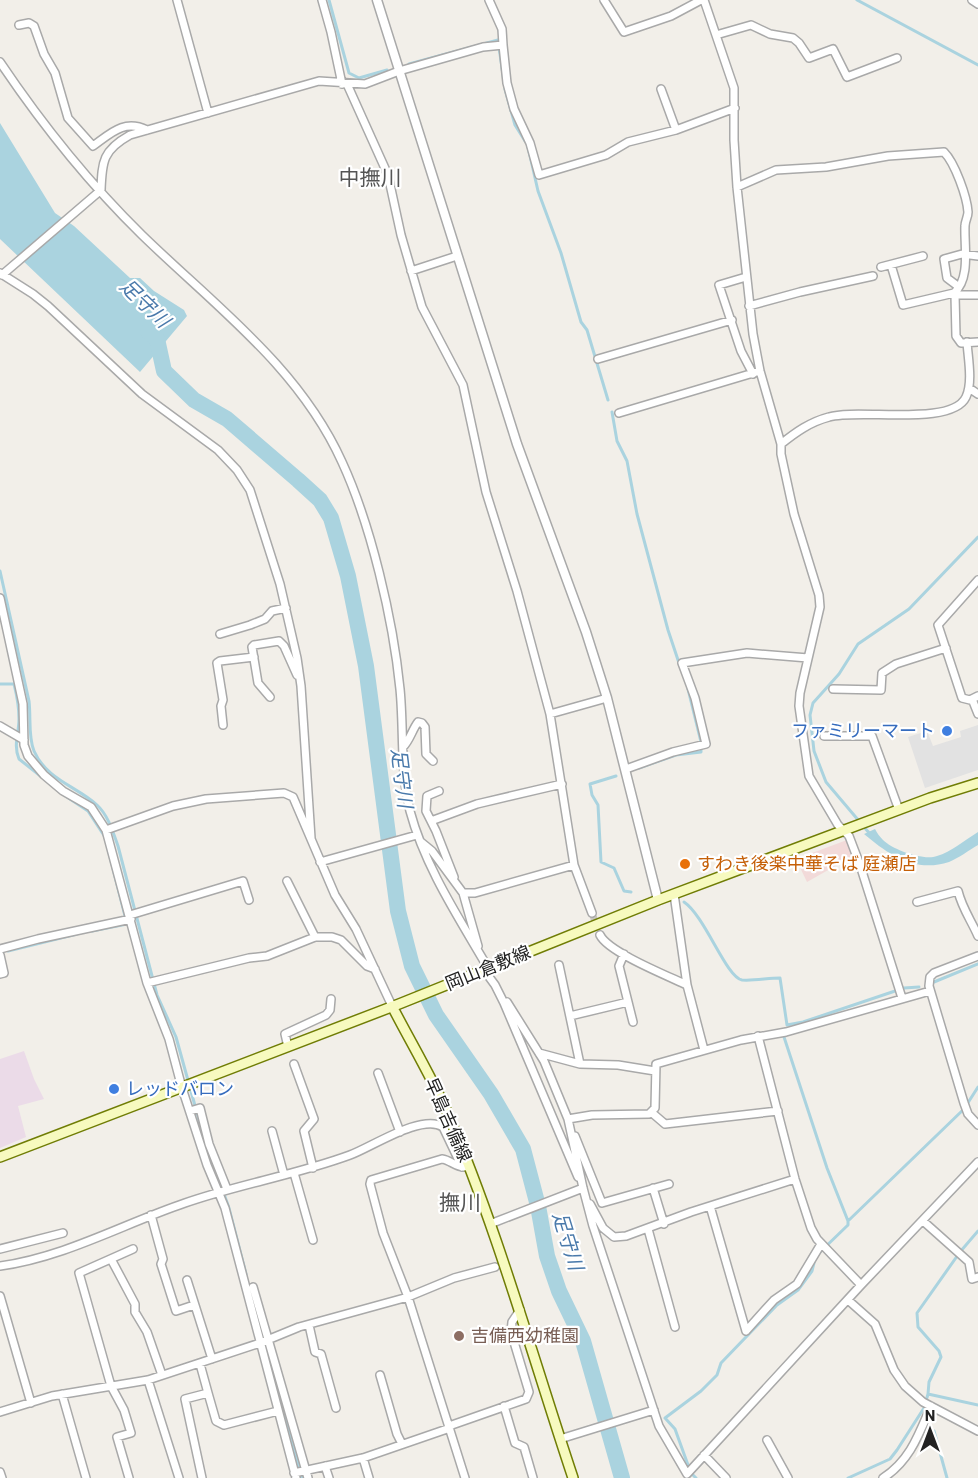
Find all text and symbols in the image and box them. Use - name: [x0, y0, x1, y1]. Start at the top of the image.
- district label: 中撫川: [339, 164, 402, 189]
- water label: 足守川: [116, 273, 177, 333]
- place label: ファミリーマート: [791, 719, 935, 741]
- marker: ファミリーマート: [940, 724, 954, 738]
- water label: 足守川: [387, 747, 419, 811]
- place label: すわき後楽中華そば 庭瀬店: [697, 852, 917, 874]
- marker: すわき後楽中華そば 庭瀬店: [678, 857, 692, 871]
- street label: 岡山倉敷線: [442, 940, 533, 994]
- street label: 早島吉備線: [421, 1074, 477, 1165]
- place label: レッドバロン: [126, 1077, 234, 1099]
- marker: レッドバロン: [107, 1082, 121, 1096]
- district label: 撫川: [439, 1189, 481, 1214]
- water label: 足守川: [549, 1209, 590, 1275]
- place label: 吉備西幼稚園: [471, 1324, 579, 1346]
- marker: 吉備西幼稚園: [452, 1329, 466, 1343]
- north arrow: [900, 1400, 960, 1460]
- text: N: [925, 1405, 935, 1424]

